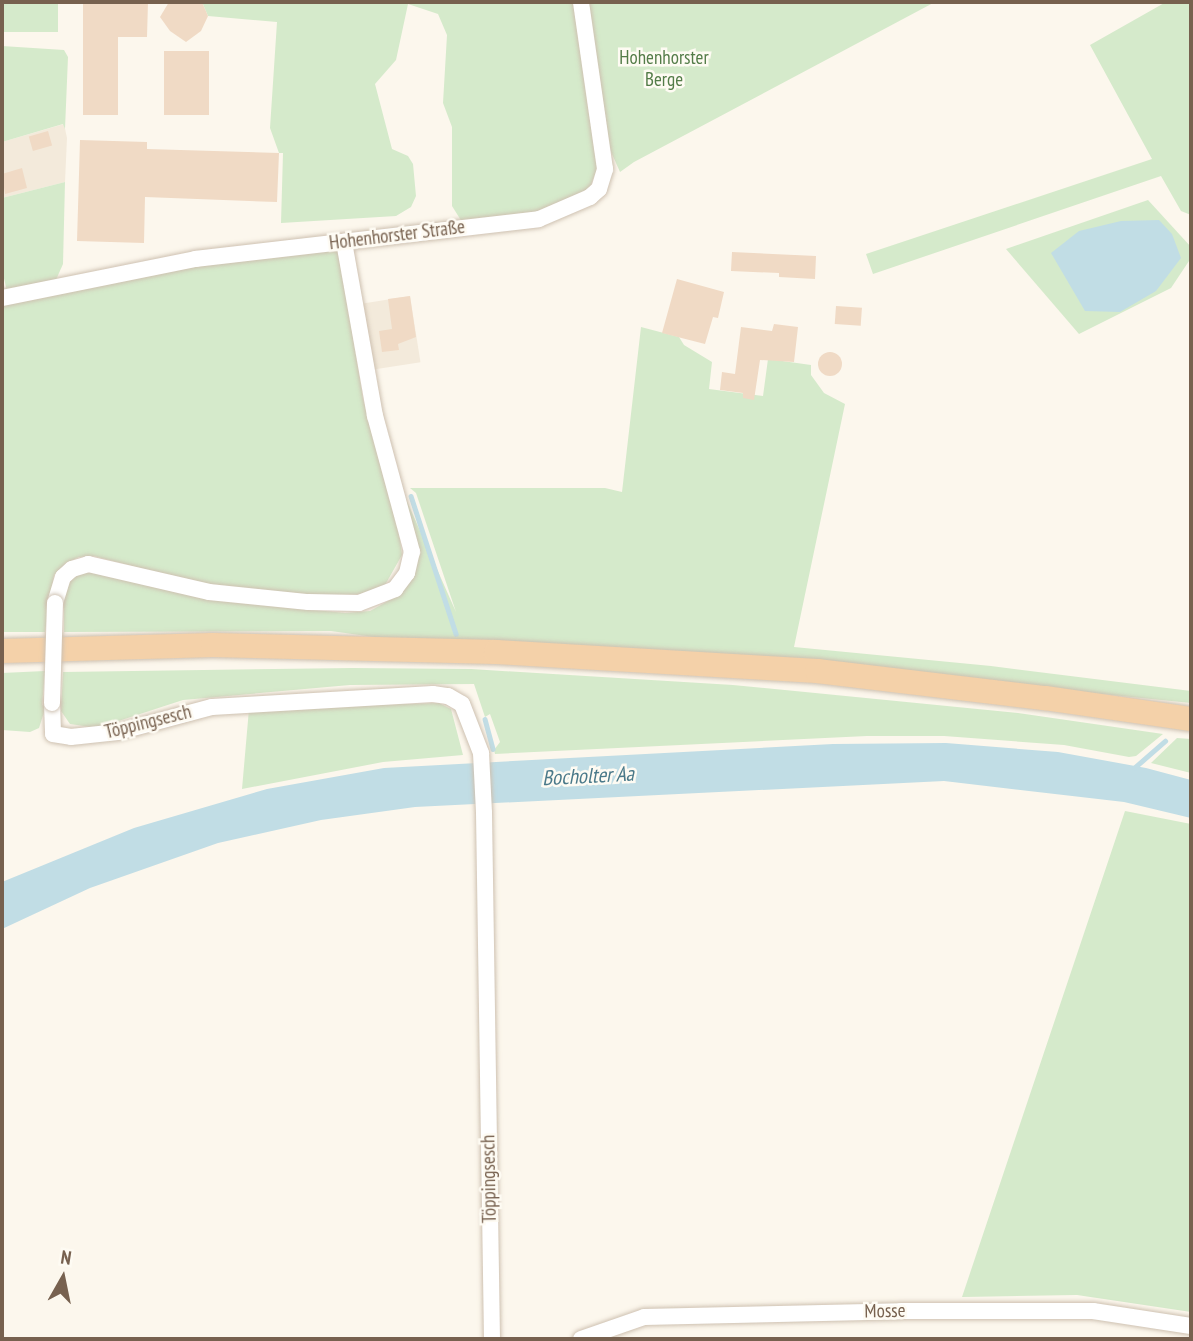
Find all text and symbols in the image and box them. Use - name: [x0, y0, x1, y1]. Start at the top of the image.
- park label: Hohenhorster Berge: [619, 47, 709, 91]
- street label: Hohenhorster Straße: [328, 215, 466, 255]
- street label: Töppingsesch: [102, 700, 194, 744]
- water label: Bocholter Aa: [541, 761, 635, 791]
- street label: Töppingsesch: [477, 1135, 501, 1223]
- north arrow: [28, 1243, 98, 1313]
- text: N: [59, 1245, 73, 1270]
- street label: Mosse: [864, 1299, 906, 1323]

